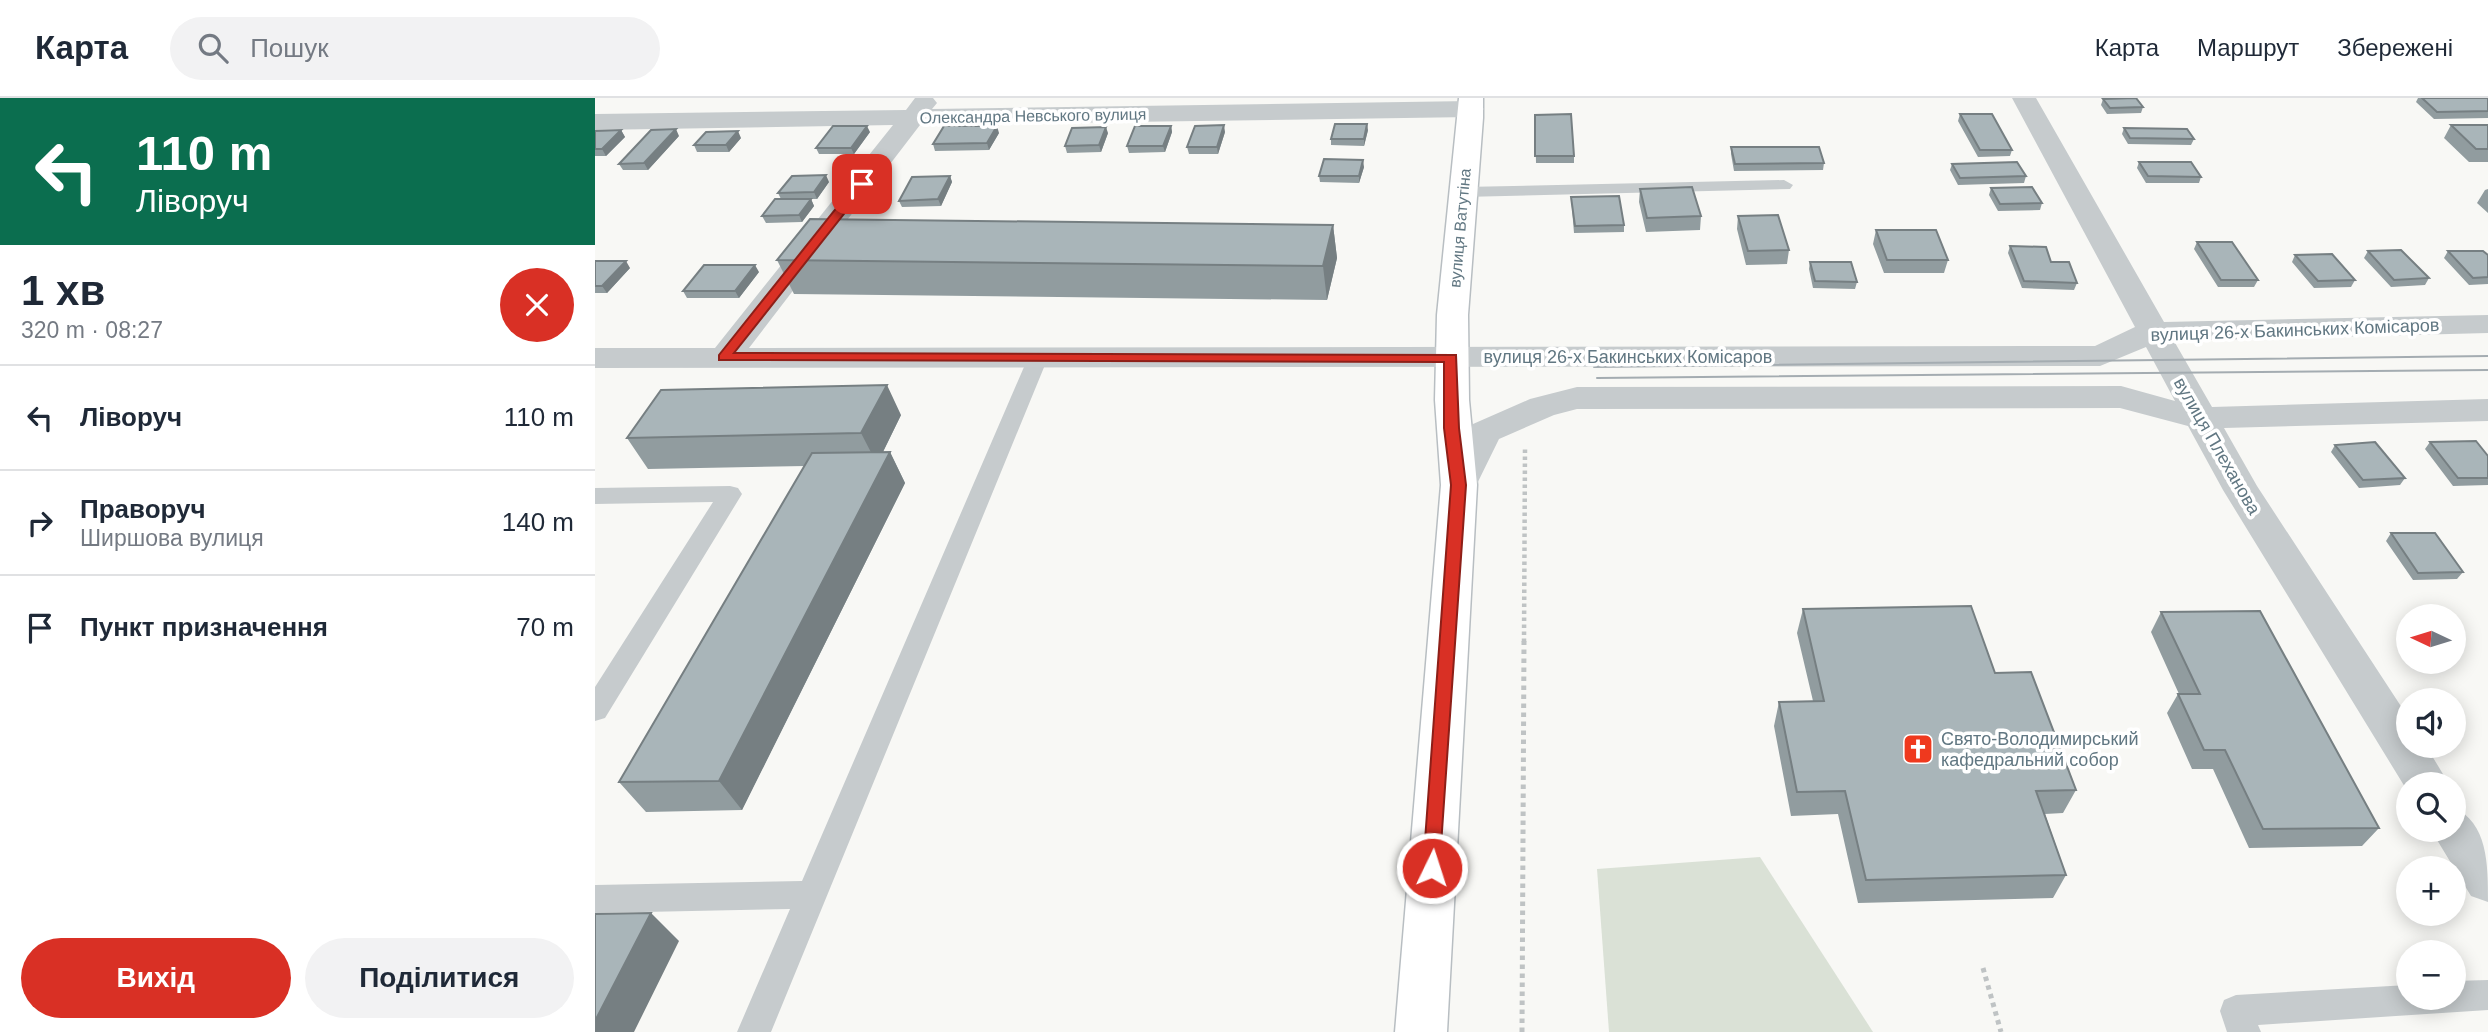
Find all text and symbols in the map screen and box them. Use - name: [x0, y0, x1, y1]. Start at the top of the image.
- search box: [170, 17, 660, 80]
- text: Карта: [35, 29, 128, 66]
- icon: search: [194, 29, 232, 67]
- text: Пошук: [250, 33, 329, 63]
- text: Карта: [2095, 34, 2159, 61]
- text: Маршрут: [2197, 34, 2299, 61]
- text: Збережені: [2337, 34, 2453, 61]
- street label: Олександра Невського вулиця: [919, 106, 1147, 126]
- icon: left: [21, 126, 112, 217]
- text: 110 m: [136, 126, 272, 180]
- pin: [832, 154, 892, 214]
- icon: arrive: [843, 165, 881, 203]
- street label: вулиця Ватутіна: [1446, 168, 1474, 288]
- text: Ліворуч: [136, 183, 249, 219]
- text: 1 хв: [21, 267, 105, 314]
- button: close: [500, 268, 574, 342]
- street label: вулиця 26-х Бакинських Комісаров: [2150, 315, 2440, 345]
- text: 320 m · 08:27: [21, 317, 163, 343]
- street label: вулиця 26-х Бакинських Комісаров: [1484, 347, 1772, 367]
- street label: вулиця Плеханова: [2170, 374, 2265, 519]
- icon: left: [21, 399, 59, 437]
- text: Ліворуч: [80, 402, 182, 432]
- text: 110 m: [504, 402, 574, 432]
- text: Праворуч: [80, 494, 206, 524]
- icon: right: [21, 504, 59, 542]
- text: 140 m: [502, 507, 574, 537]
- text: Ширшова вулиця: [80, 525, 264, 551]
- north arrow: [2396, 604, 2466, 674]
- map controls: [2396, 604, 2466, 1010]
- icon: arrive: [21, 609, 59, 647]
- text: Пункт призначення: [80, 612, 328, 642]
- text: 70 m: [516, 612, 574, 642]
- button: sound: [2396, 688, 2466, 758]
- place label: Свято-Володимирський кафедральний собор: [1941, 729, 2138, 770]
- church icon: Свято-Володимирський кафедральний собор: [1901, 732, 1935, 766]
- button: search: [2396, 772, 2466, 842]
- position arrow: [1395, 831, 1469, 905]
- button: +: [2396, 856, 2466, 926]
- button: Вихід: [21, 938, 291, 1018]
- button: Поділитися: [305, 938, 574, 1018]
- button: −: [2396, 940, 2466, 1010]

